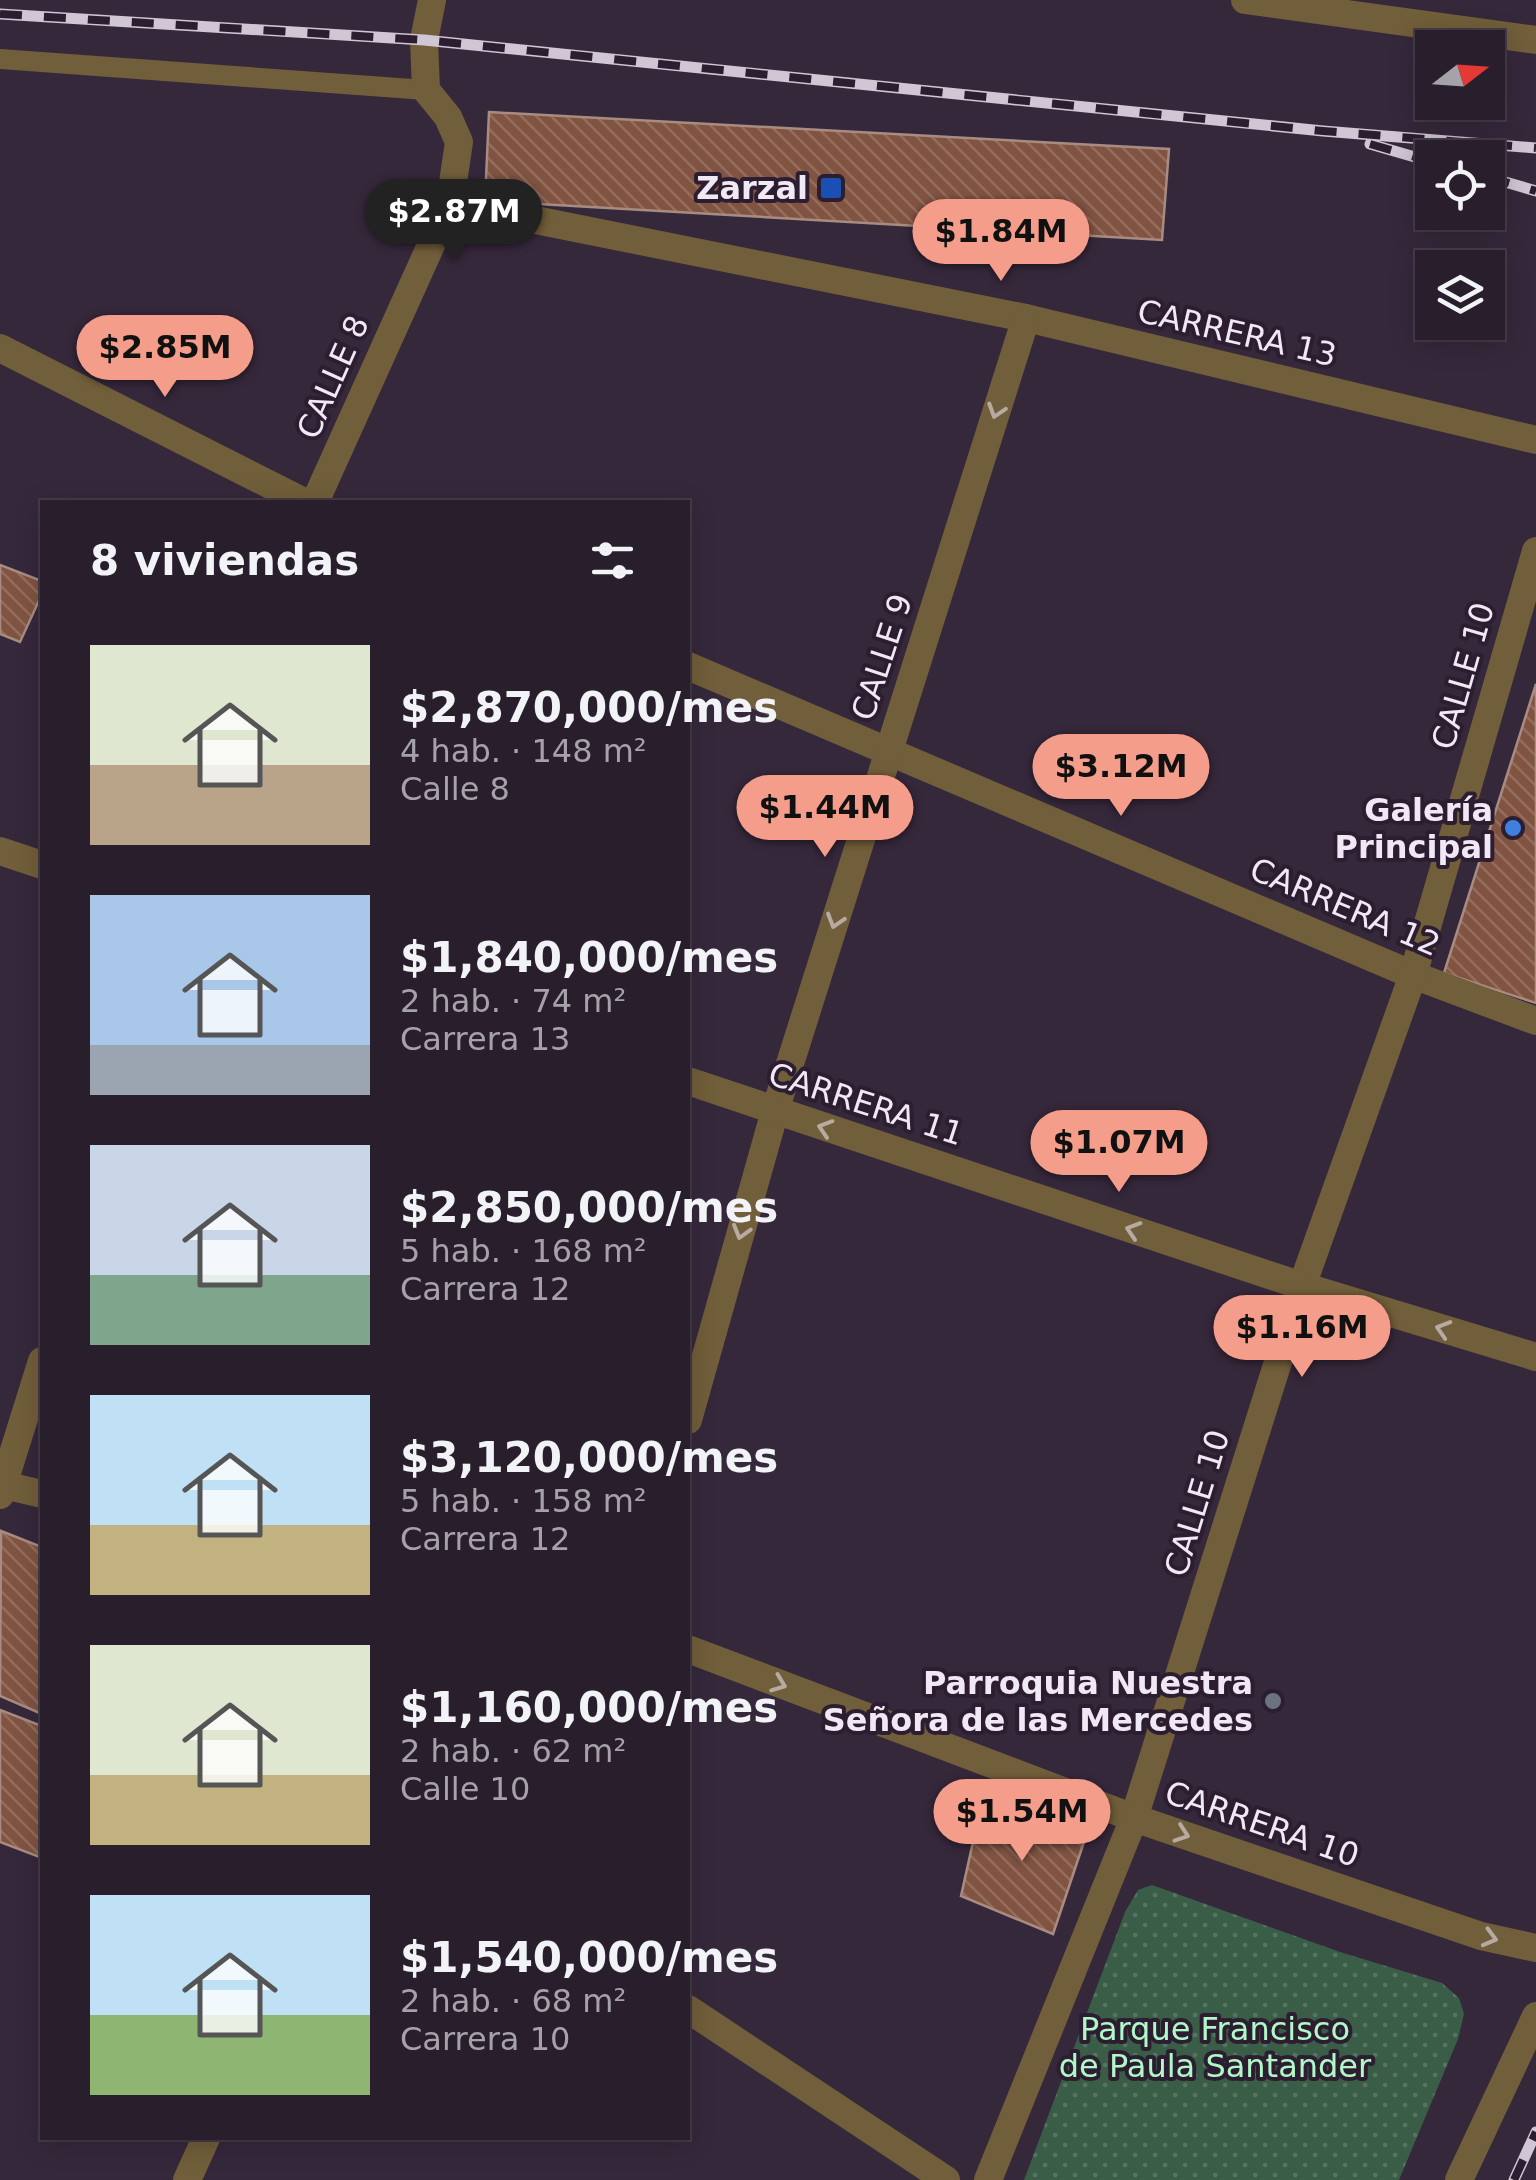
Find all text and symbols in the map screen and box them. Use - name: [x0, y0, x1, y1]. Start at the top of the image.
- north arrow: [1415, 30, 1505, 120]
- map controls: [1415, 30, 1505, 340]
- button: locate: [1415, 140, 1505, 230]
- place label: Zarzal: [696, 169, 808, 207]
- marker: Zarzal: [818, 175, 844, 201]
- pin: $2.87M: [373, 179, 535, 264]
- text: $2.87M: [387, 192, 521, 230]
- pin: $1.84M: [920, 199, 1082, 284]
- text: $1.84M: [934, 212, 1068, 250]
- button: layers: [1415, 250, 1505, 340]
- street label: CARRERA 13: [1134, 292, 1340, 374]
- street label: CALLE 8: [289, 310, 377, 444]
- pin: $2.85M: [84, 315, 246, 400]
- text: $2.85M: [98, 328, 232, 366]
- one-way arrow: [988, 402, 1008, 419]
- icon: filters: [585, 533, 640, 588]
- text: 8 viviendas: [90, 536, 359, 585]
- street label: CALLE 9: [844, 589, 920, 725]
- street label: CALLE 10: [1424, 598, 1502, 754]
- text: $2,870,000/mes: [400, 683, 778, 732]
- icon: home: [170, 685, 290, 805]
- text: 4 hab. · 148 m²: [400, 732, 647, 770]
- pin: $3.12M: [1040, 734, 1202, 819]
- text: $3.12M: [1054, 747, 1188, 785]
- text: Calle 8: [400, 770, 510, 808]
- pin: $1.44M: [744, 775, 906, 860]
- text: $1.44M: [758, 788, 892, 826]
- place label: Galería Principal: [1335, 791, 1493, 866]
- marker: Galería Principal: [1502, 817, 1524, 839]
- street label: CARRERA 12: [1244, 850, 1446, 964]
- one-way arrow: [826, 912, 847, 929]
- text: $1,840,000/mes: [400, 933, 778, 982]
- icon: home: [170, 935, 290, 1055]
- text: 2 hab. · 74 m²: [400, 982, 626, 1020]
- text: Carrera 13: [400, 1020, 570, 1058]
- street label: CARRERA 11: [764, 1055, 968, 1153]
- pin: $1.07M: [1038, 1110, 1200, 1195]
- one-way arrow: [817, 1119, 834, 1139]
- text: $1.07M: [1052, 1123, 1186, 1161]
- text: $2,850,000/mes: [400, 1183, 778, 1232]
- icon: home: [170, 1185, 290, 1305]
- one-way arrow: [1125, 1222, 1142, 1242]
- one-way arrow: [732, 1223, 753, 1240]
- text: 5 hab. · 168 m²: [400, 1232, 647, 1270]
- text: Carrera 12: [400, 1270, 570, 1308]
- pin: $1.16M: [1221, 1295, 1383, 1380]
- text: $1.16M: [1235, 1308, 1369, 1346]
- one-way arrow: [1435, 1320, 1452, 1341]
- street label: CALLE 10: [1157, 1425, 1237, 1581]
- text: $3,120,000/mes: [400, 1433, 778, 1482]
- icon: home: [170, 1435, 290, 1555]
- text: 5 hab. · 158 m²: [400, 1482, 647, 1520]
- text: Carrera 12: [400, 1520, 570, 1558]
- place label: Parroquia Nuestra Señora de las Mercedes: [823, 1664, 1253, 1739]
- one-way arrow: [769, 1672, 786, 1693]
- text: $1,160,000/mes: [400, 1683, 778, 1732]
- icon: home: [170, 1685, 290, 1805]
- marker: Parroquia Nuestra Señora de las Mercedes: [1262, 1690, 1284, 1712]
- text: 2 hab. · 62 m²: [400, 1732, 626, 1770]
- text: Calle 10: [400, 1770, 530, 1808]
- street label: CARRERA 10: [1160, 1773, 1364, 1875]
- pin: $1.54M: [941, 1779, 1103, 1864]
- text: $1.54M: [955, 1792, 1089, 1830]
- one-way arrow: [1172, 1823, 1189, 1843]
- one-way arrow: [1480, 1926, 1498, 1947]
- text: $1,540,000/mes: [400, 1933, 778, 1982]
- icon: home: [170, 1935, 290, 2055]
- text: 2 hab. · 68 m²: [400, 1982, 626, 2020]
- park label: Parque Francisco de Paula Santander: [1059, 2010, 1372, 2085]
- text: Carrera 10: [400, 2020, 570, 2058]

